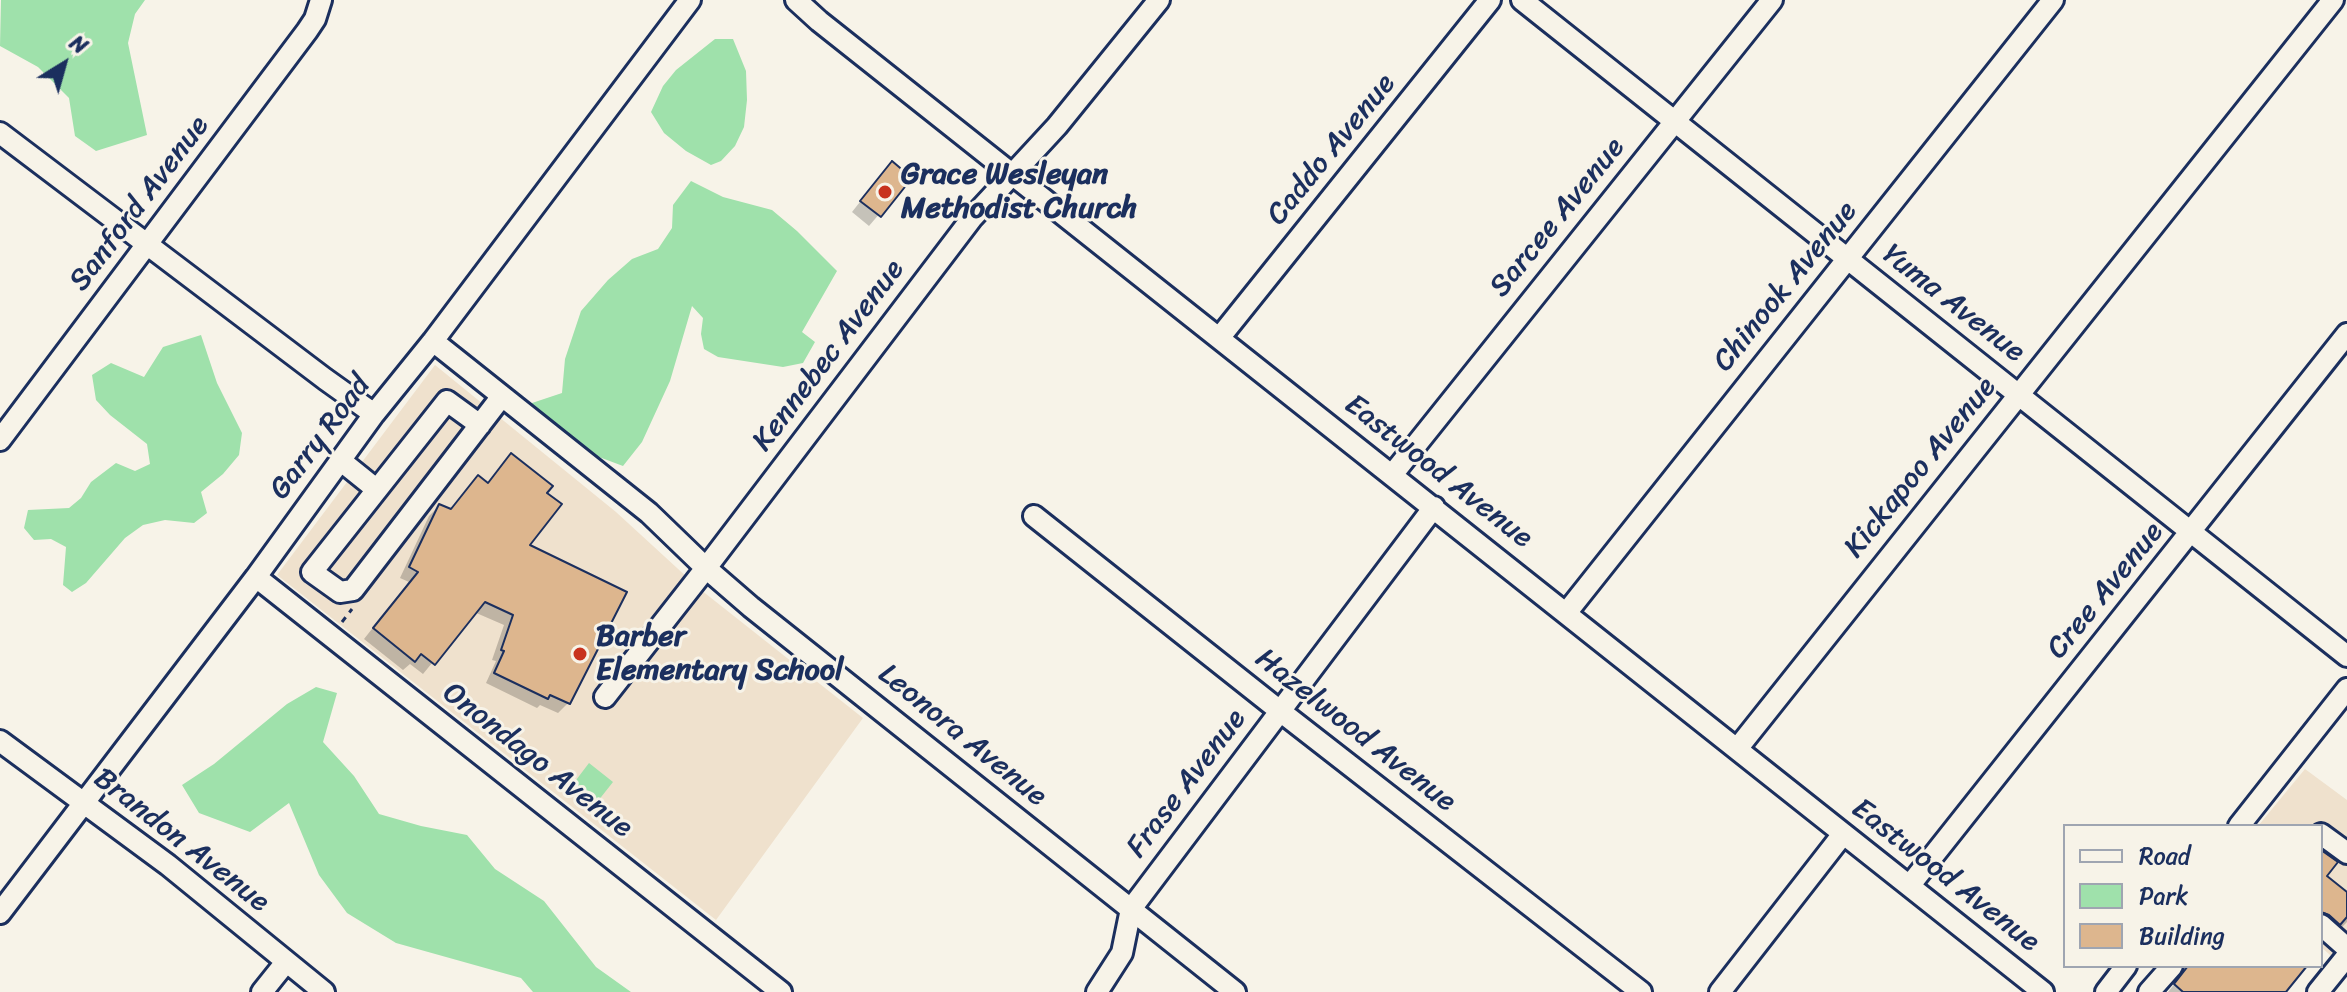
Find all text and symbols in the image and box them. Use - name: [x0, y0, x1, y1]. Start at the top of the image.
- north arrow: [24, 24, 104, 104]
- text: N: [61, 24, 97, 65]
- street label: Caddo Avenue: [1260, 67, 1404, 233]
- street label: Sanford Avenue: [62, 109, 218, 299]
- street label: Sarcee Avenue: [1483, 131, 1633, 305]
- place label: Grace Wesleyan Methodist Church: [901, 157, 1137, 228]
- marker: Grace Wesleyan Methodist Church: [876, 183, 894, 201]
- street label: Chinook Avenue: [1706, 195, 1866, 379]
- street label: Yuma Avenue: [1875, 237, 2031, 371]
- street label: Kennebec Avenue: [745, 253, 913, 459]
- street label: Garry Road: [263, 369, 379, 507]
- street label: Kickapoo Avenue: [1837, 370, 2005, 566]
- street label: Eastwood Avenue: [1337, 387, 1539, 557]
- street label: Cree Avenue: [2040, 515, 2172, 667]
- place label: Barber Elementary School: [596, 619, 844, 690]
- street label: Hazelwood Avenue: [1248, 641, 1462, 821]
- marker: Barber Elementary School: [571, 645, 589, 663]
- street label: Leonora Avenue: [870, 657, 1054, 815]
- street label: Onondago Avenue: [435, 676, 639, 846]
- street label: Frase Avenue: [1120, 703, 1254, 865]
- street label: Brandon Avenue: [86, 761, 276, 921]
- street label: Eastwood Avenue: [1844, 791, 2046, 961]
- legend: [2063, 824, 2323, 968]
- text: Road: [2139, 835, 2190, 877]
- text: Park: [2139, 875, 2188, 917]
- text: Building: [2139, 915, 2225, 957]

